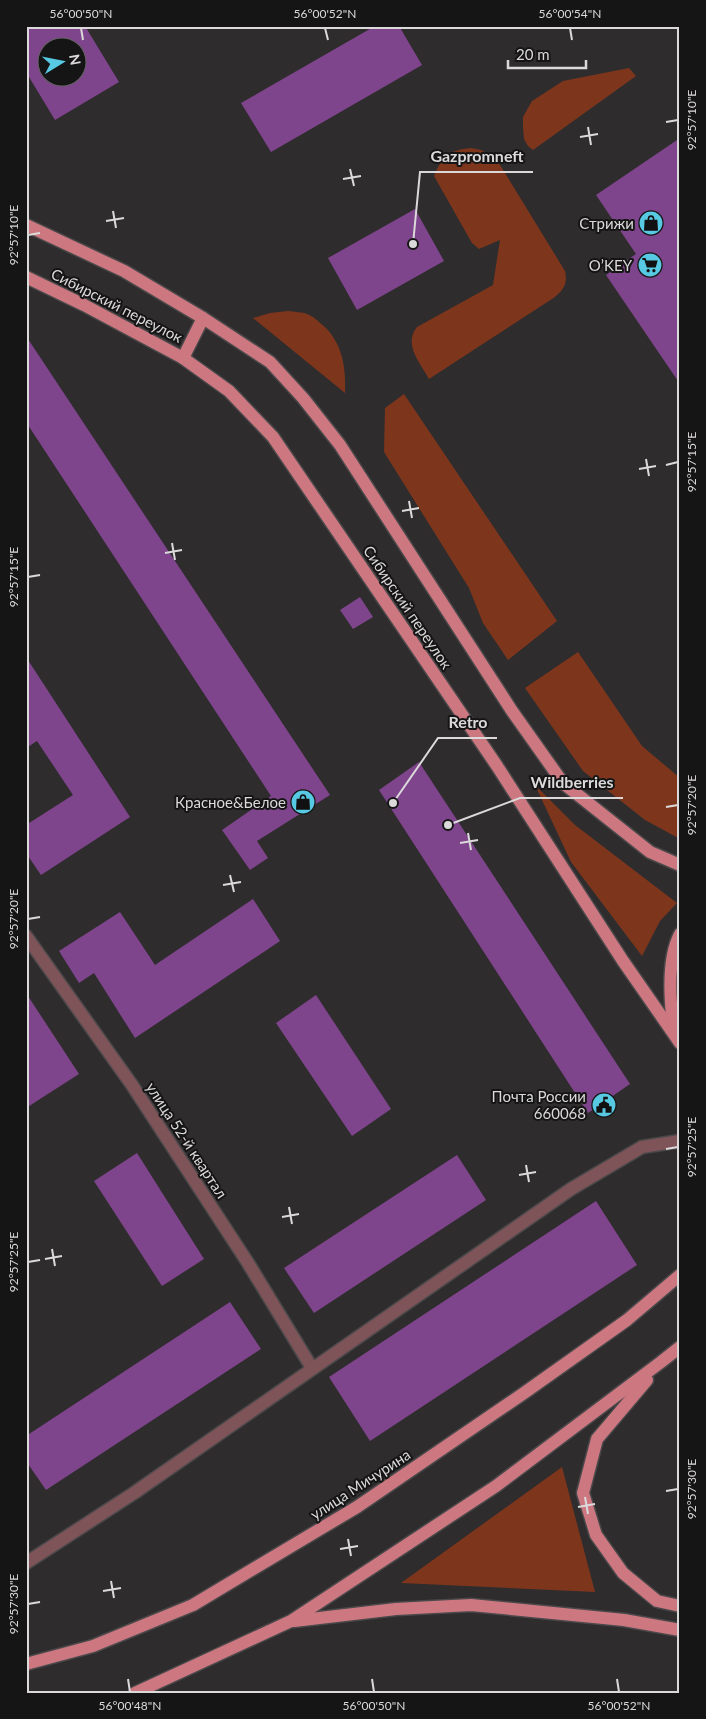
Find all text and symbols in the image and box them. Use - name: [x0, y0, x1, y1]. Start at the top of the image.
- text: 56°00'50"N: [50, 6, 112, 21]
- text: 56°00'52"N: [294, 6, 356, 21]
- text: 56°00'54"N: [539, 6, 601, 21]
- north arrow: [38, 38, 88, 88]
- scale bar: [508, 38, 586, 70]
- text: 20 m: [516, 45, 550, 63]
- text: N: [66, 53, 85, 66]
- text: 92°57'10"E: [684, 90, 699, 150]
- callout: Gazpromneft: [420, 141, 533, 172]
- text: Gazpromneft: [430, 146, 524, 165]
- text: 92°57'10"E: [6, 205, 21, 265]
- shop icon: Стрижи: [638, 210, 664, 236]
- place label: Стрижи: [579, 214, 634, 232]
- supermarket icon: O’KEY: [637, 252, 663, 278]
- place label: O’KEY: [589, 256, 633, 274]
- street label: Сибирский переулок: [48, 264, 186, 346]
- text: 92°57'15"E: [684, 432, 699, 492]
- street label: Сибирский переулок: [360, 542, 456, 672]
- text: 92°57'15"E: [6, 547, 21, 607]
- callout: Retro: [438, 707, 497, 738]
- text: Retro: [448, 712, 488, 731]
- callout: Wildberries: [520, 767, 623, 798]
- text: Wildberries: [530, 772, 614, 791]
- text: 92°57'20"E: [684, 775, 699, 835]
- shop icon: Красное&Белое: [290, 789, 316, 815]
- place label: Красное&Белое: [175, 793, 286, 811]
- text: 92°57'20"E: [6, 889, 21, 949]
- street label: улица 52-й квартал: [143, 1079, 231, 1201]
- place label: Почта России 660068: [492, 1087, 586, 1122]
- public building icon: Почта России 660068: [591, 1092, 617, 1118]
- text: 92°57'25"E: [684, 1117, 699, 1177]
- text: 92°57'25"E: [6, 1232, 21, 1292]
- street label: улица Мичурина: [307, 1445, 413, 1523]
- text: 92°57'30"E: [684, 1459, 699, 1519]
- text: 92°57'30"E: [6, 1574, 21, 1634]
- text: 56°00'48"N: [99, 1698, 161, 1713]
- text: 56°00'50"N: [343, 1698, 405, 1713]
- text: 56°00'52"N: [588, 1698, 650, 1713]

